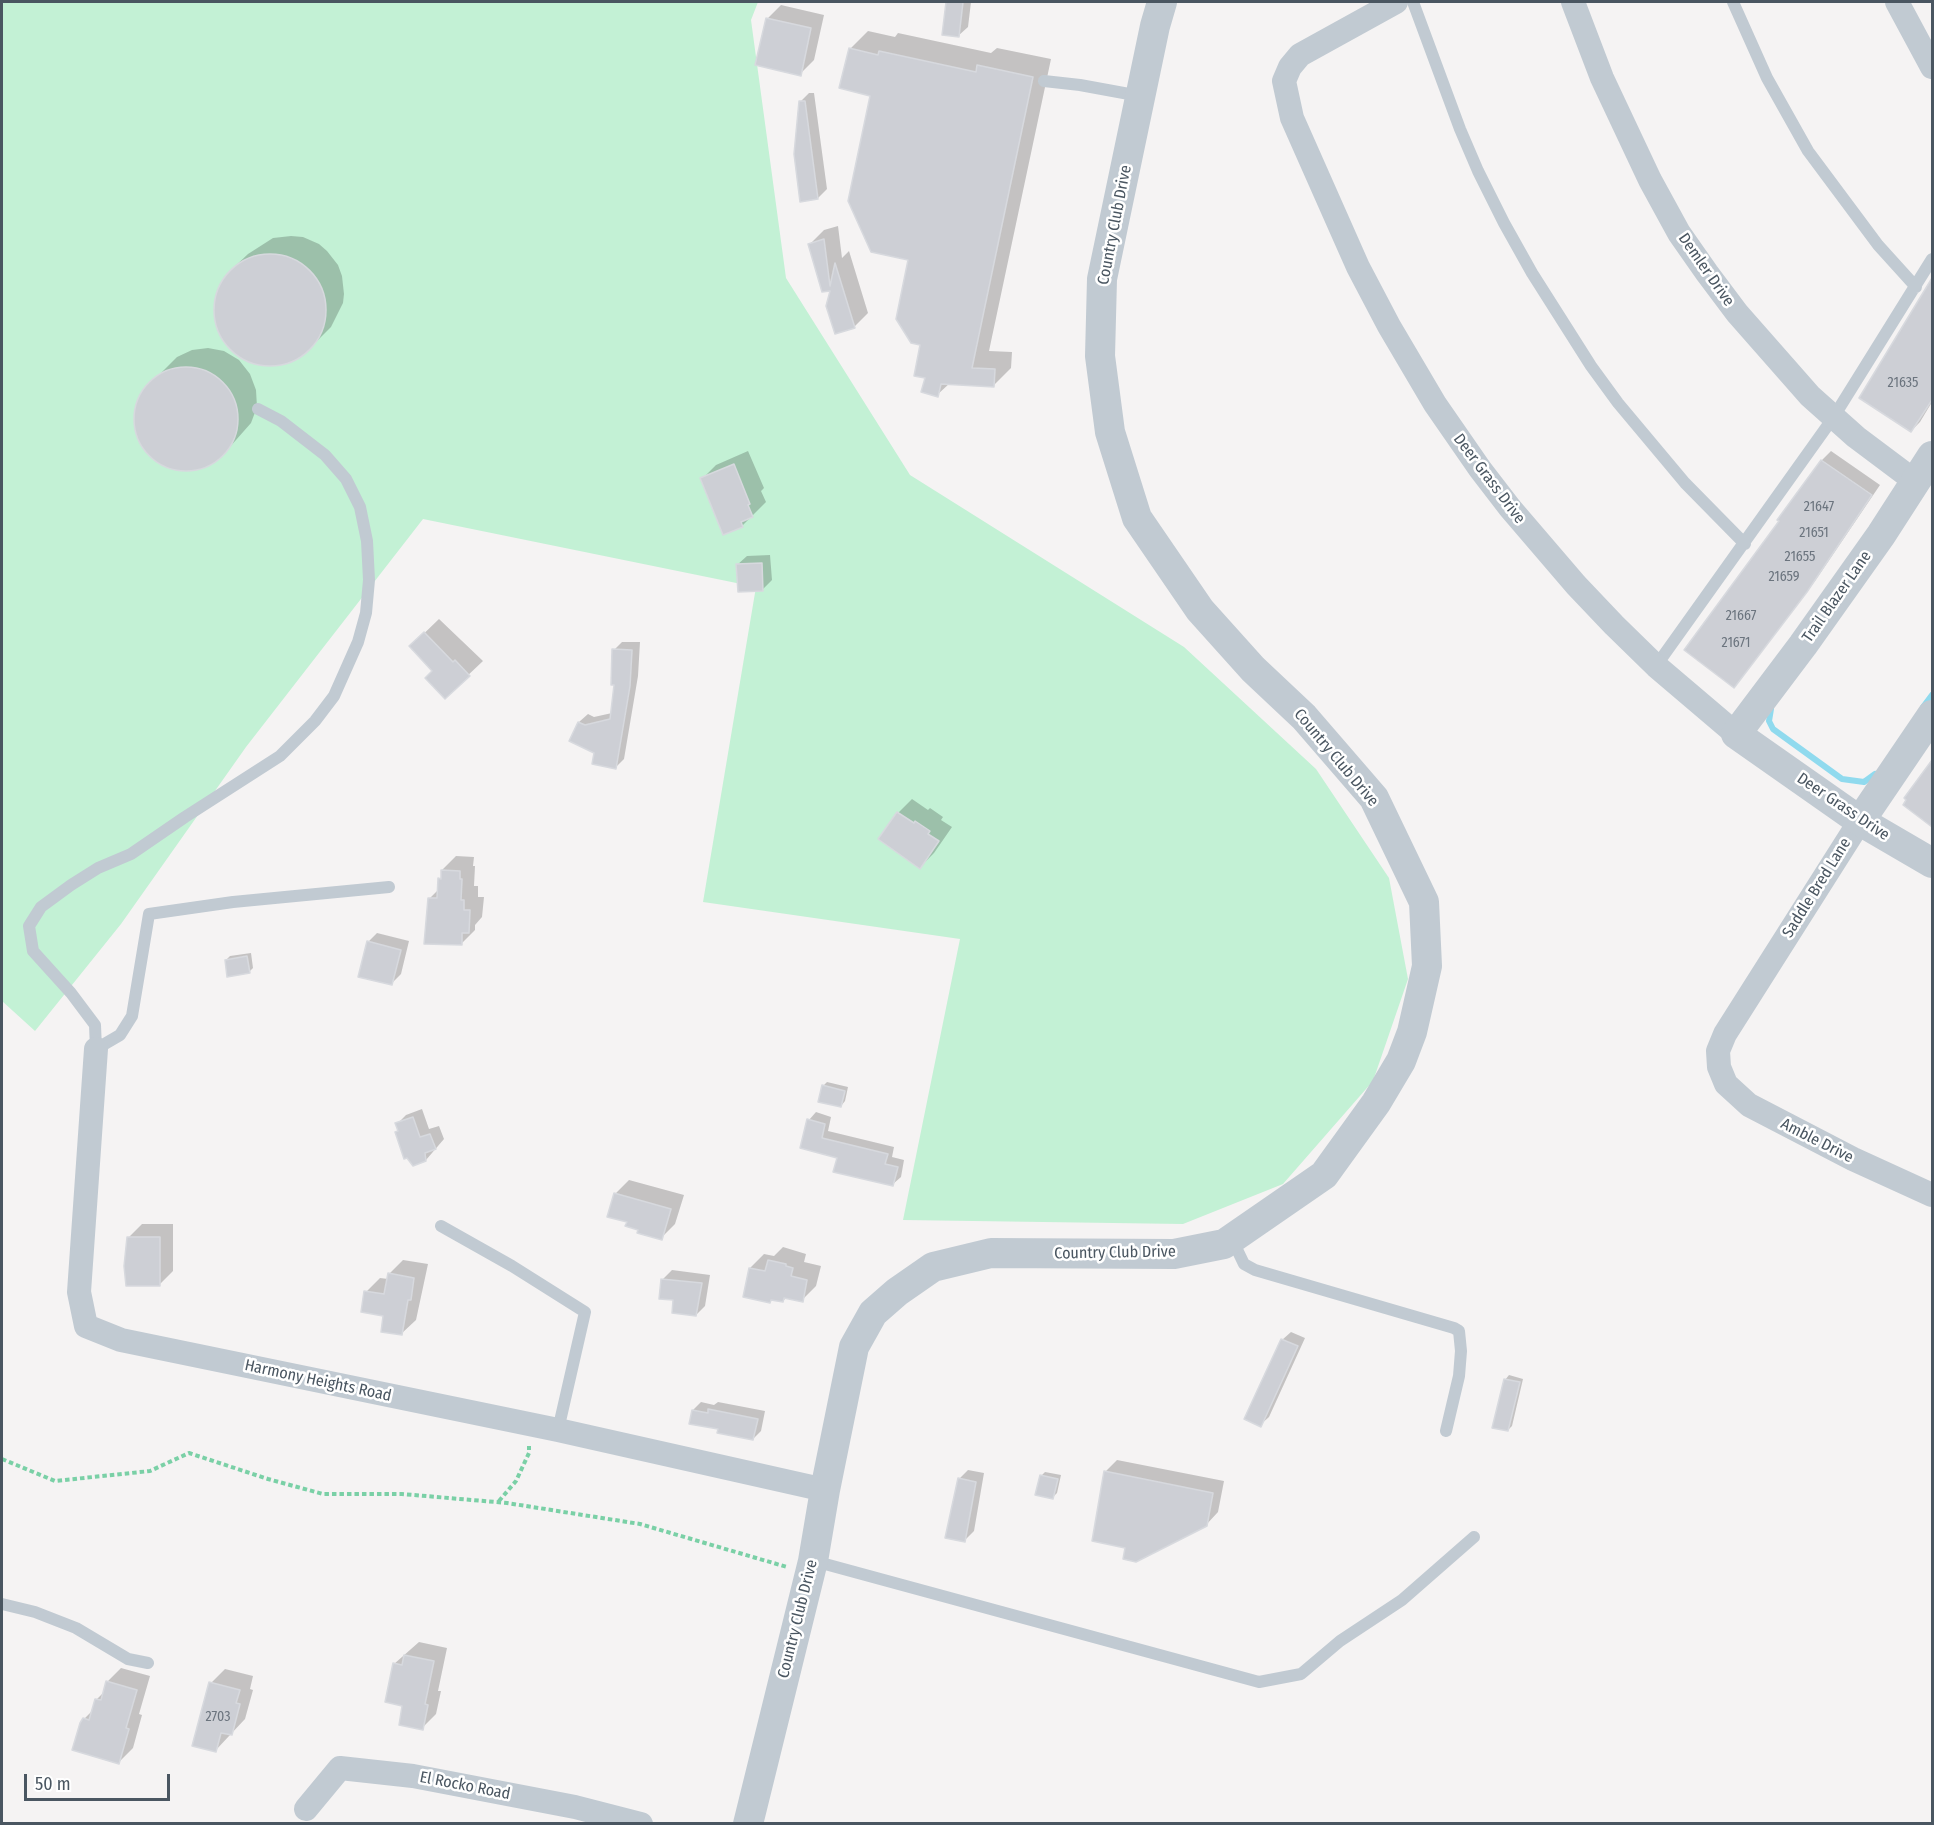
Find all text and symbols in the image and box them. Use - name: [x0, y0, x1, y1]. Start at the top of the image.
- street label: Country Club Drive: [1094, 164, 1136, 286]
- street label: Demler Drive: [1674, 230, 1738, 310]
- house number: 21635: [1888, 375, 1918, 391]
- street label: Deer Grass Drive: [1449, 430, 1529, 528]
- house number: 21647: [1804, 499, 1834, 515]
- house number: 21651: [1799, 525, 1829, 541]
- street label: Trail Blazer Lane: [1798, 548, 1876, 646]
- house number: 21655: [1785, 549, 1815, 565]
- house number: 21659: [1768, 569, 1800, 585]
- house number: 21667: [1726, 608, 1756, 624]
- house number: 21671: [1722, 635, 1750, 651]
- street label: Country Club Drive: [1290, 705, 1382, 811]
- street label: Deer Grass Drive: [1793, 769, 1893, 845]
- street label: Saddle Bred Lane: [1779, 835, 1855, 941]
- street label: Amble Drive: [1777, 1115, 1857, 1167]
- street label: Country Club Drive: [1054, 1242, 1176, 1264]
- street label: Harmony Heights Road: [243, 1356, 393, 1406]
- street label: Country Club Drive: [774, 1558, 822, 1680]
- house number: 2703: [205, 1709, 231, 1725]
- scale bar: [27, 1762, 172, 1800]
- street label: El Rocko Road: [418, 1768, 512, 1804]
- text: 50 m: [35, 1773, 71, 1795]

